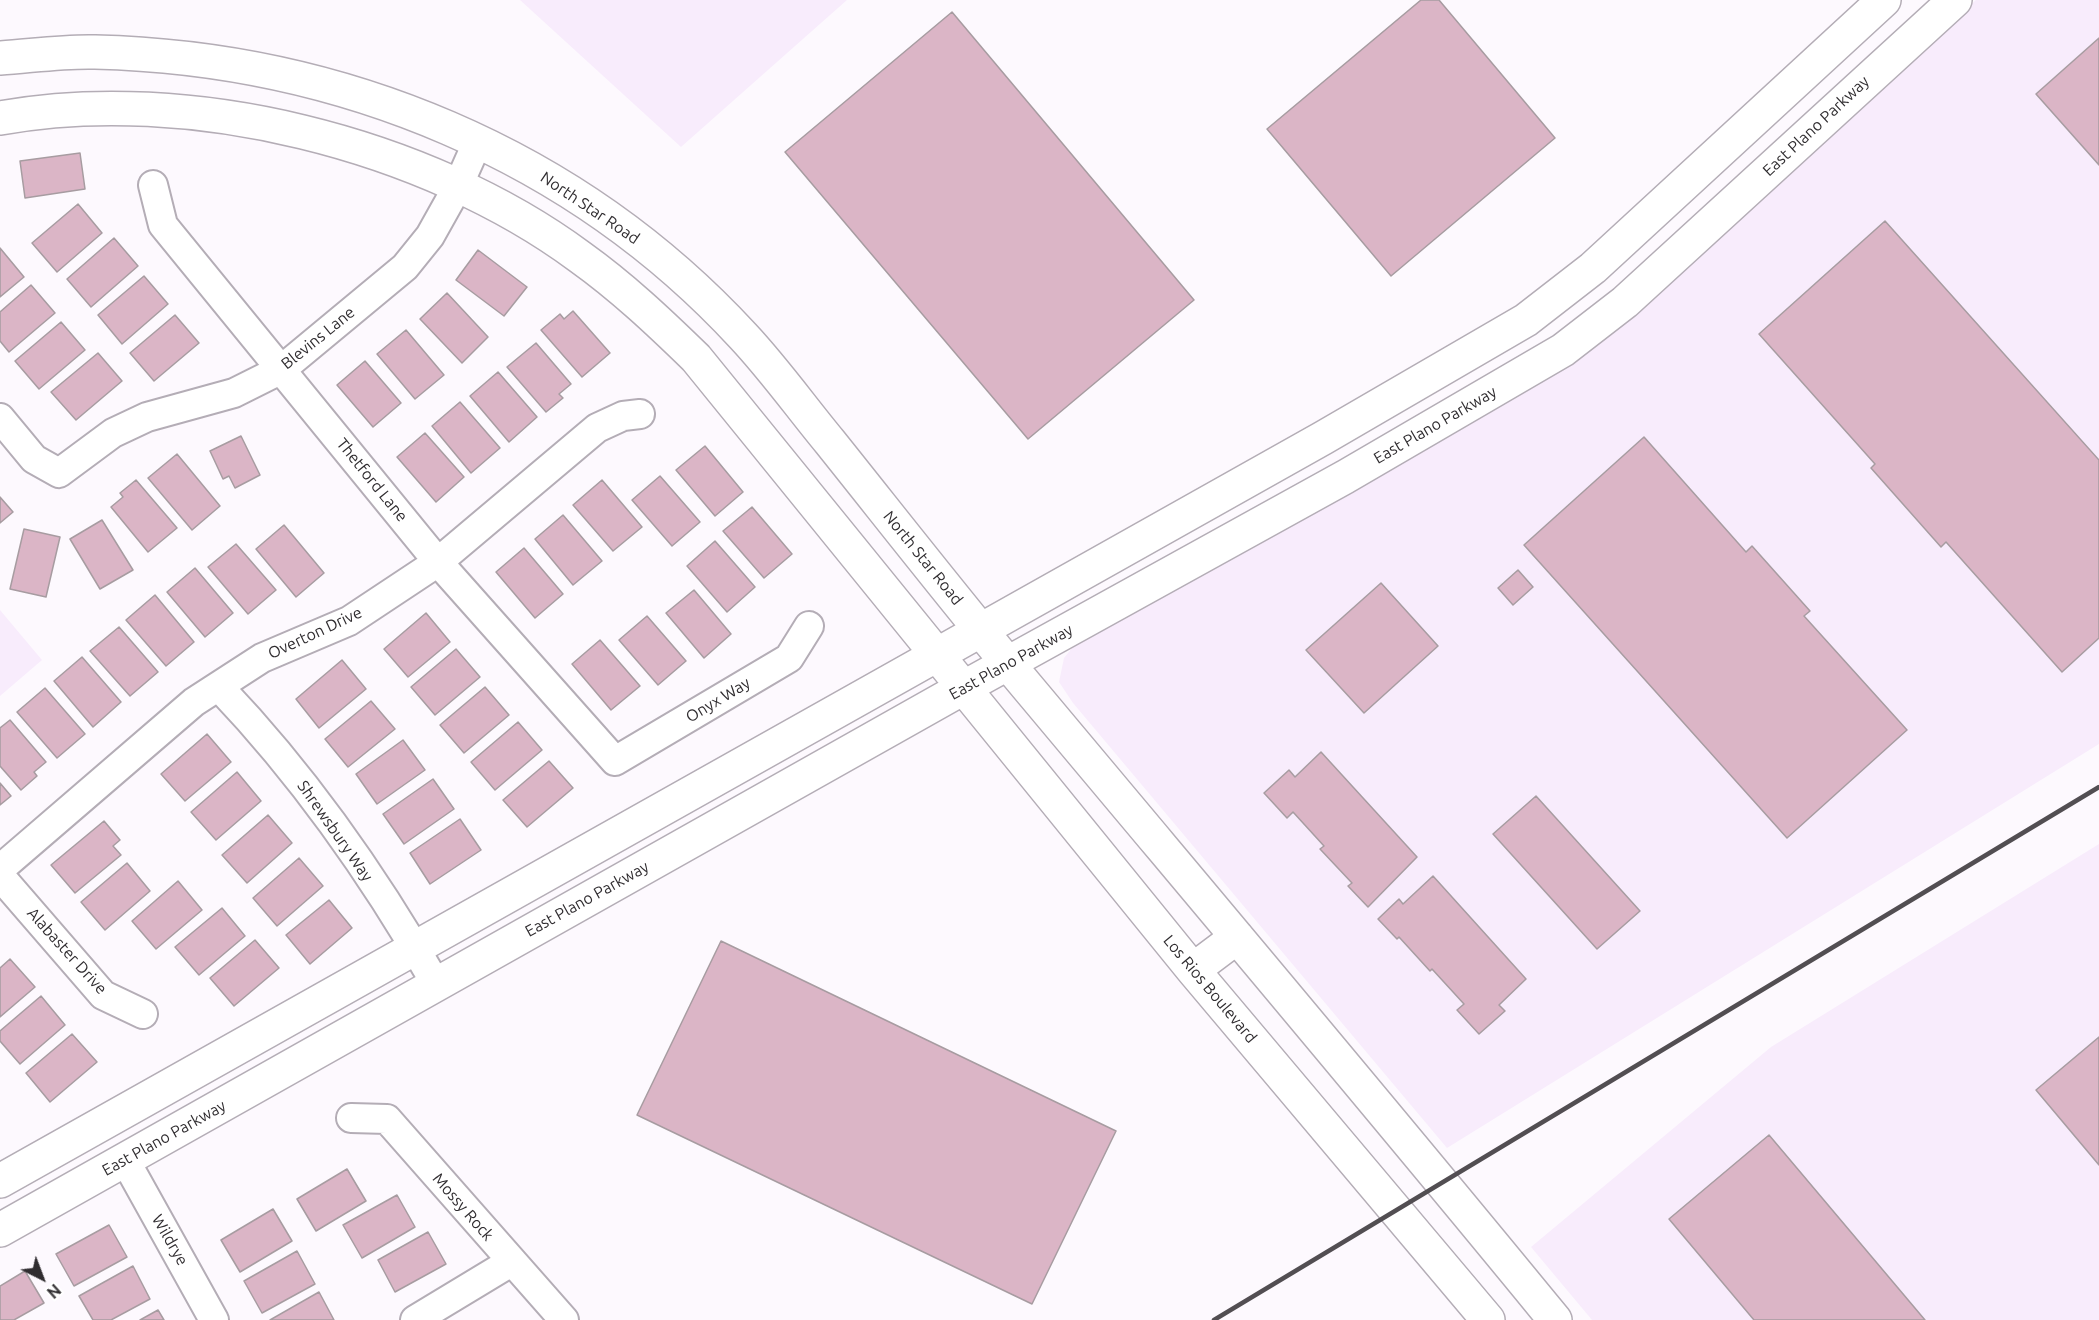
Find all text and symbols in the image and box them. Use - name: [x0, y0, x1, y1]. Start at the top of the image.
- street label: East Plano Parkway: [1759, 72, 1873, 180]
- street label: North Star Road: [537, 168, 643, 248]
- street label: Blevins Lane: [277, 303, 359, 373]
- street label: East Plano Parkway: [1370, 382, 1500, 468]
- street label: Thetford Lane: [332, 434, 412, 526]
- street label: North Star Road: [879, 507, 967, 609]
- street label: Overton Drive: [265, 603, 365, 663]
- street label: East Plano Parkway: [946, 620, 1076, 704]
- street label: Onyx Way: [682, 673, 754, 727]
- street label: Shrewsbury Way: [293, 777, 377, 885]
- street label: East Plano Parkway: [522, 857, 652, 941]
- street label: Alabaster Drive: [23, 904, 111, 998]
- street label: Los Rios Boulevard: [1159, 931, 1261, 1047]
- street label: East Plano Parkway: [99, 1096, 229, 1180]
- street label: Mossy Rock: [428, 1169, 498, 1245]
- street label: Wildrye: [148, 1211, 192, 1269]
- north arrow: [12, 1248, 72, 1308]
- text: N: [44, 1281, 65, 1302]

